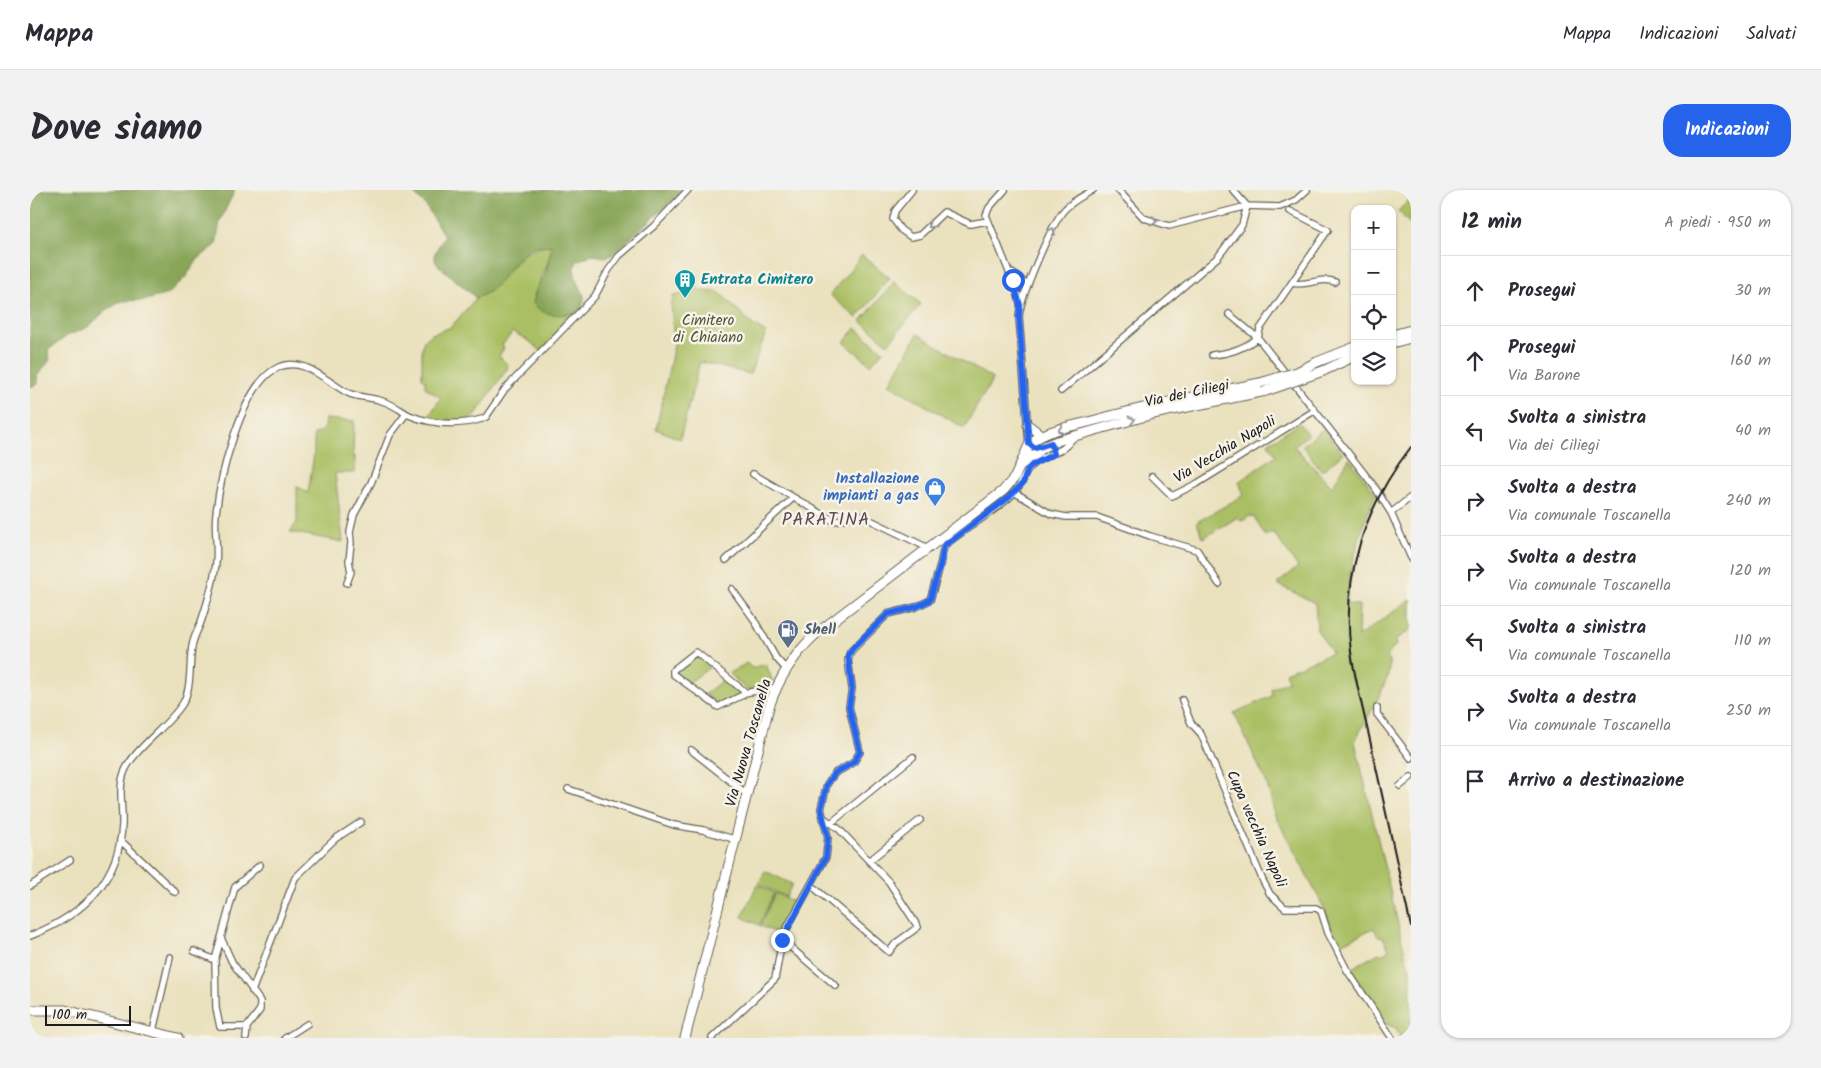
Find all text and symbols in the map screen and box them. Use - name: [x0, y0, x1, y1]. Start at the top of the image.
- text: Mappa: [25, 15, 93, 54]
- text: Mappa: [1563, 20, 1611, 49]
- text: Indicazioni: [1639, 20, 1718, 49]
- text: Salvati: [1746, 20, 1796, 49]
- text: Dove siamo: [30, 102, 203, 158]
- button: Indicazioni: [1663, 104, 1791, 157]
- map controls: [1351, 205, 1396, 385]
- button: +: [1351, 205, 1396, 250]
- text: 12 min: [1461, 206, 1522, 239]
- text: A piedi · 950 m: [1664, 210, 1771, 235]
- one-way arrow: [1149, 216, 1158, 226]
- one-way arrow: [927, 219, 936, 228]
- one-way arrow: [1046, 227, 1056, 236]
- button: −: [1351, 250, 1396, 295]
- building icon: Entrata Cimitero: [673, 268, 697, 299]
- place label: Entrata Cimitero: [701, 268, 813, 292]
- route start: [1002, 269, 1025, 292]
- text: Prosegui: [1508, 276, 1575, 306]
- icon: ahead: [1461, 277, 1489, 305]
- text: 30 m: [1735, 278, 1771, 303]
- button: locate: [1351, 295, 1396, 340]
- park label: Cimitero di Chiaiano: [673, 309, 743, 350]
- text: Prosegui: [1508, 333, 1575, 363]
- button: layers: [1351, 340, 1396, 385]
- icon: ahead: [1461, 347, 1489, 375]
- text: 160 m: [1730, 348, 1771, 373]
- text: Via Barone: [1508, 363, 1580, 388]
- street label: Via dei Ciliegi: [1143, 373, 1233, 415]
- text: Svolta a sinistra: [1508, 403, 1646, 433]
- street label: Via Vecchia Napoli: [1169, 409, 1282, 490]
- one-way arrow: [1127, 415, 1136, 426]
- icon: left: [1461, 417, 1489, 445]
- text: 40 m: [1735, 418, 1771, 443]
- one-way arrow: [1056, 424, 1065, 435]
- text: Via dei Ciliegi: [1508, 433, 1599, 458]
- place label: Installazione impianti a gas: [823, 467, 920, 508]
- text: Svolta a destra: [1508, 473, 1636, 503]
- shop icon: Installazione impianti a gas: [923, 476, 947, 507]
- icon: right: [1461, 487, 1489, 515]
- text: 240 m: [1726, 488, 1771, 513]
- text: Via comunale Toscanella: [1508, 503, 1671, 528]
- district label: PARATINA: [782, 506, 870, 535]
- text: Svolta a destra: [1508, 543, 1636, 573]
- icon: right: [1461, 557, 1489, 585]
- text: 120 m: [1730, 558, 1771, 583]
- text: Via comunale Toscanella: [1508, 573, 1671, 598]
- text: Svolta a sinistra: [1508, 613, 1646, 643]
- fuel station icon: Shell: [776, 618, 800, 649]
- place label: Shell: [804, 618, 836, 642]
- icon: left: [1461, 627, 1489, 655]
- text: 110 m: [1734, 628, 1771, 653]
- text: Via comunale Toscanella: [1508, 643, 1671, 668]
- street label: Via Nuova Toscanella: [719, 676, 779, 810]
- text: Svolta a destra: [1508, 683, 1636, 713]
- icon: right: [1461, 697, 1489, 725]
- text: 250 m: [1726, 698, 1771, 723]
- text: Via comunale Toscanella: [1508, 713, 1671, 738]
- text: Arrivo a destinazione: [1508, 766, 1684, 796]
- street label: Cupa vecchia Napoli: [1219, 767, 1293, 893]
- icon: arrive: [1461, 767, 1489, 795]
- route end: [771, 929, 794, 952]
- scale bar: [45, 1003, 131, 1026]
- text: 100 m: [52, 1004, 87, 1026]

